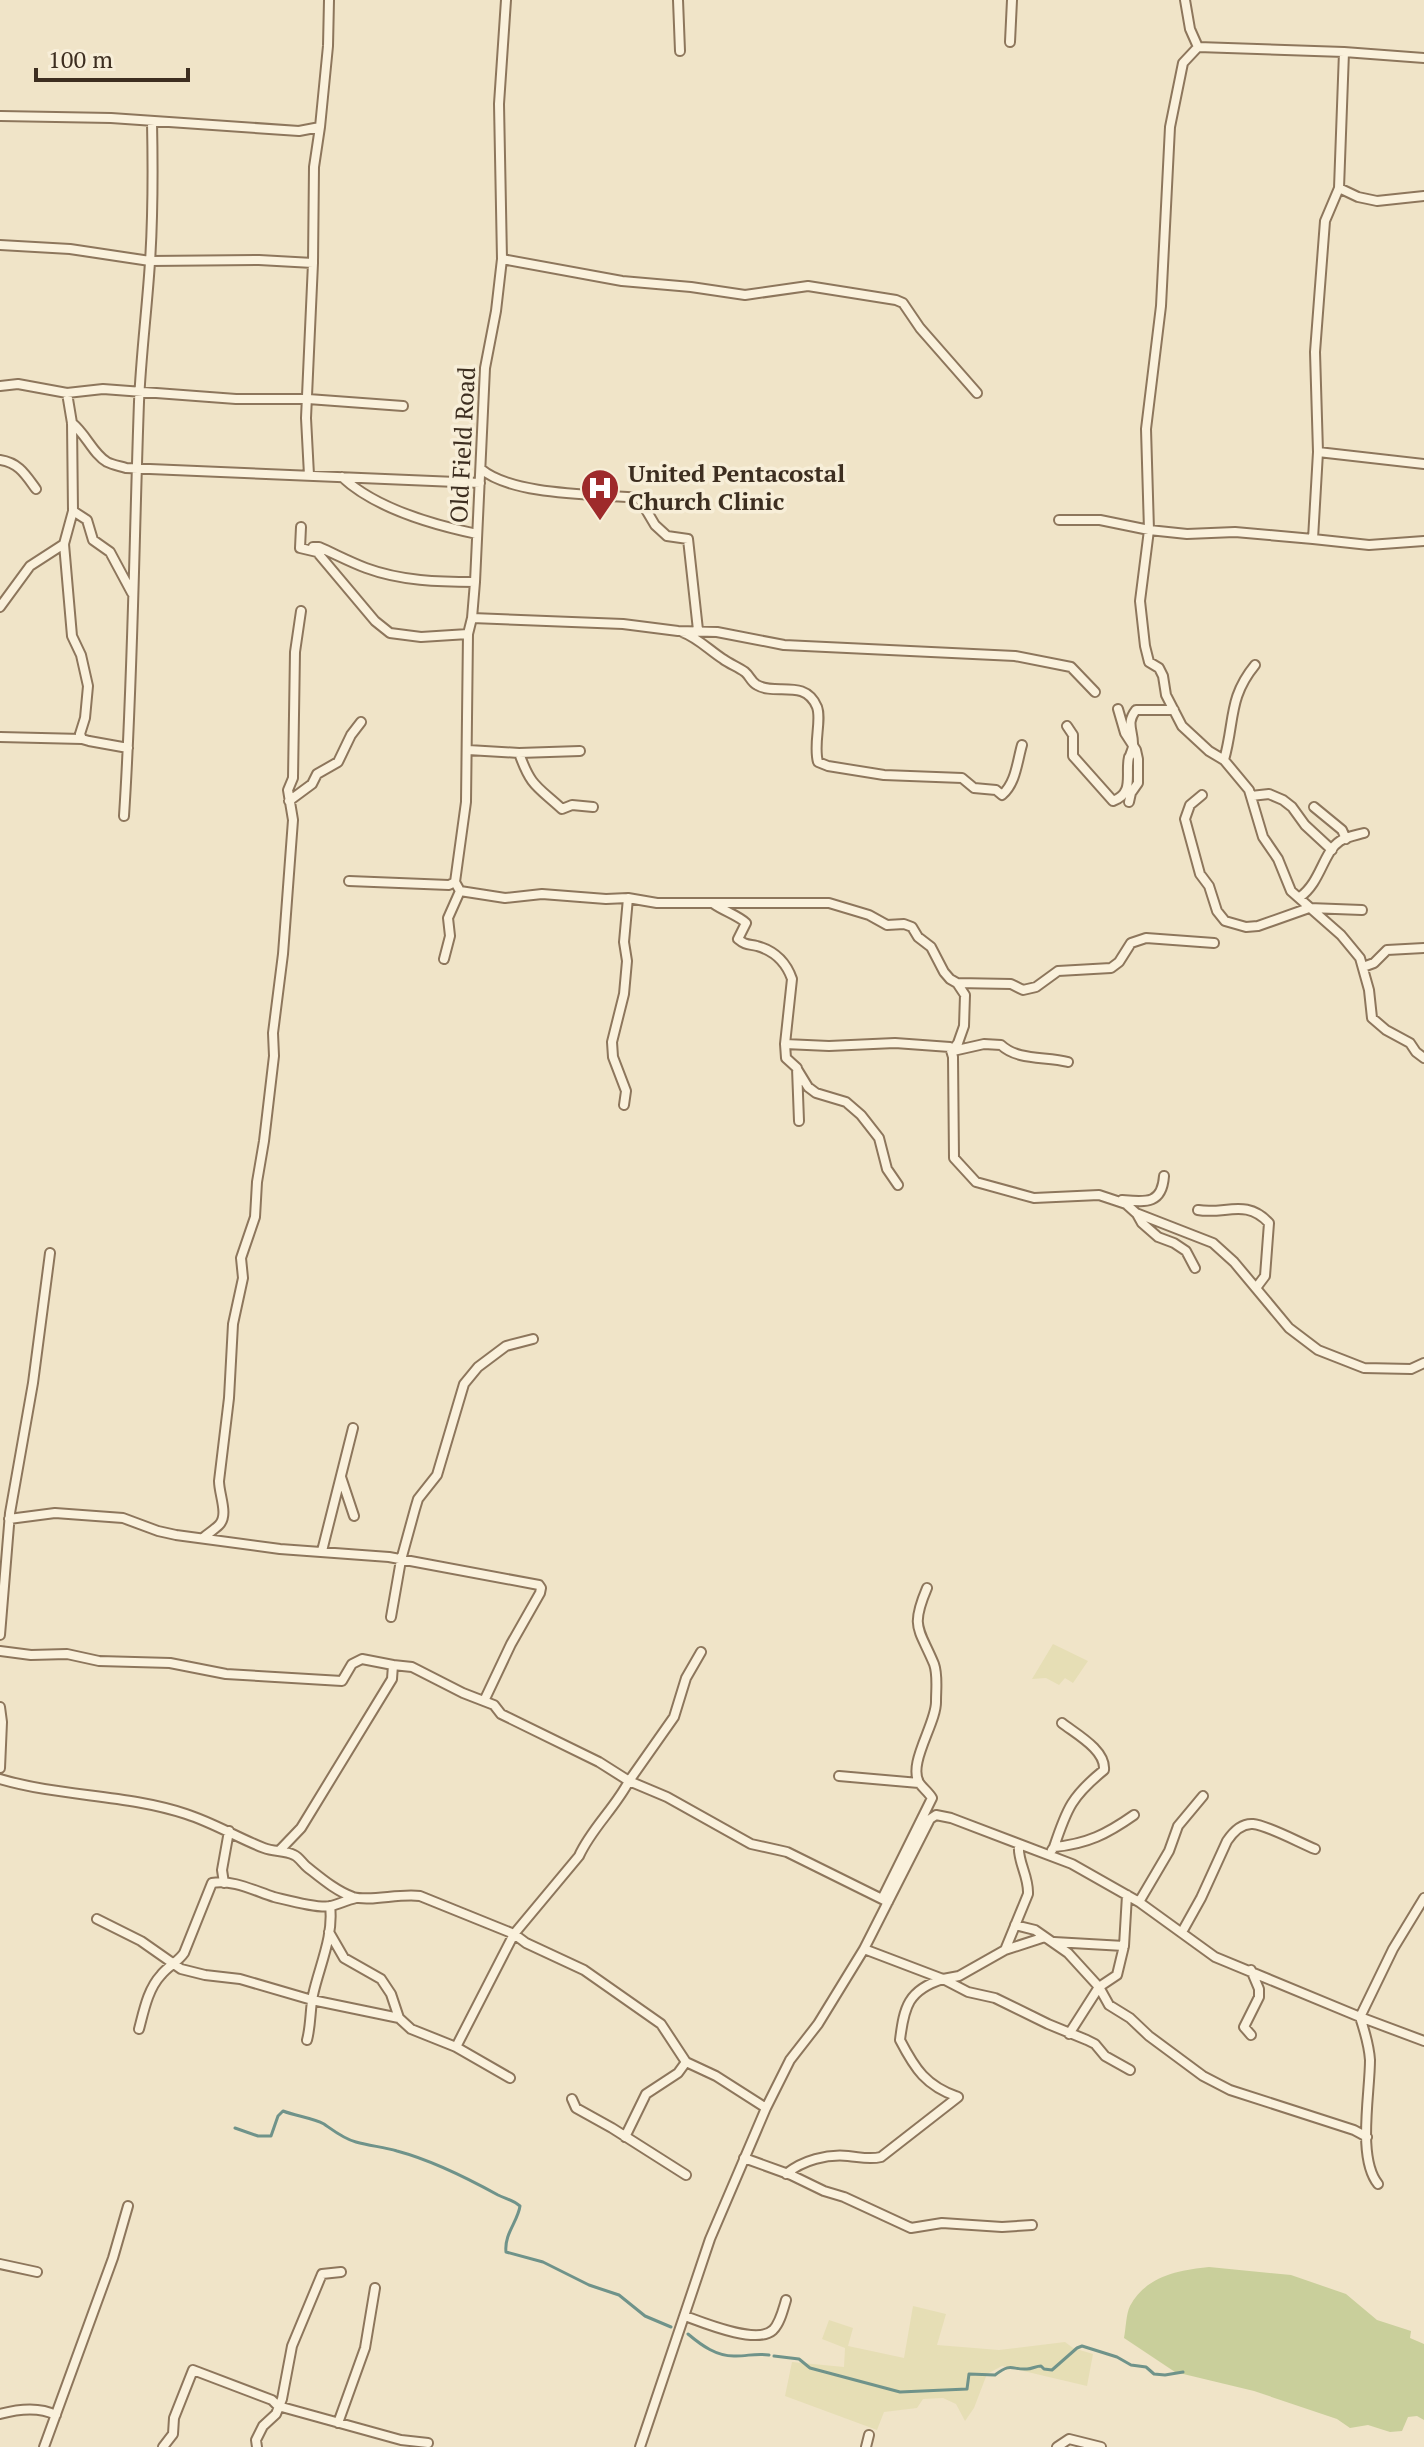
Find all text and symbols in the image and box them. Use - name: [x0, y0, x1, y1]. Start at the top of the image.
- scale bar: [36, 32, 188, 82]
- text: 100 m: [48, 43, 113, 75]
- street label: Old Field Road: [442, 366, 482, 524]
- place label: United Pentacostal Church Clinic: [628, 457, 845, 517]
- hospital icon: United Pentacostal Church Clinic: [579, 467, 621, 522]

